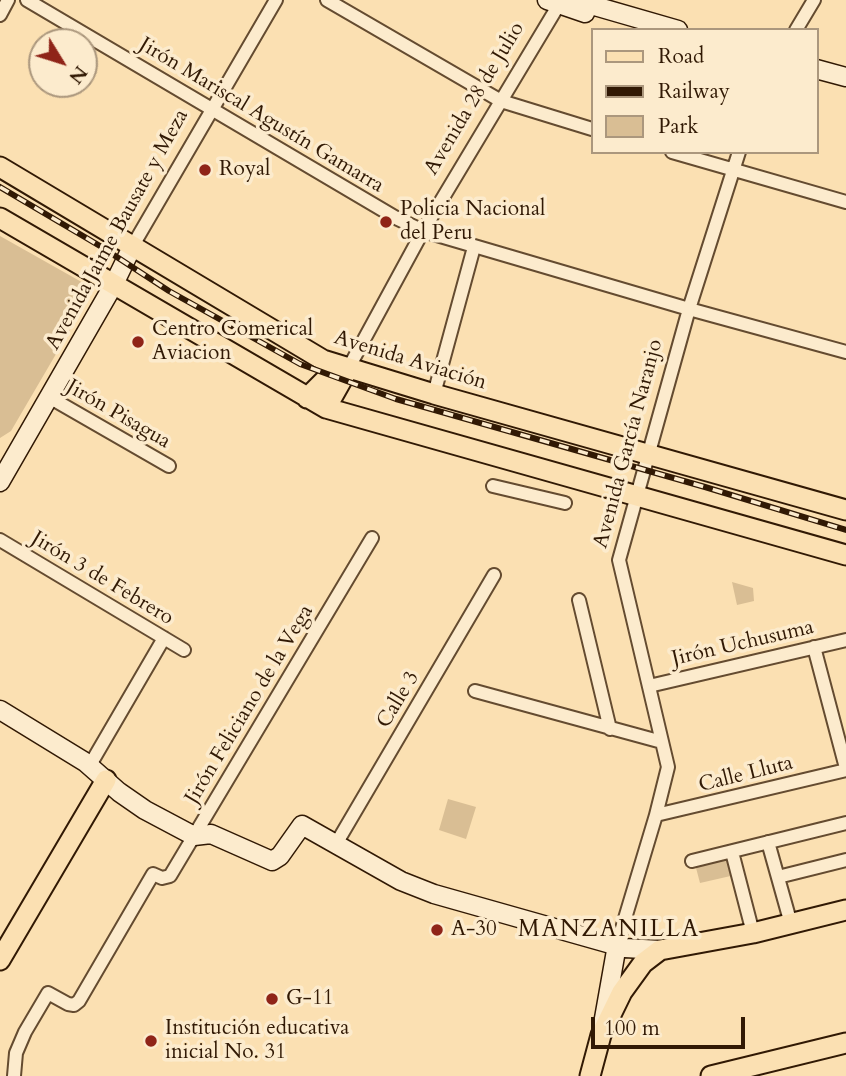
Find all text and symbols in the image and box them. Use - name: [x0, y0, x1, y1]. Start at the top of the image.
- street label: Avenida 28 de Julio: [420, 18, 530, 180]
- north arrow: [28, 28, 98, 98]
- legend: [590, 28, 818, 154]
- street label: Jirón Mariscal Agustín Gamarra: [134, 33, 388, 199]
- text: Road: [658, 42, 704, 71]
- text: N: [63, 60, 93, 89]
- text: Railway: [658, 77, 730, 106]
- street label: Avenida Jaime Bausate y Meza: [41, 105, 195, 355]
- text: Park: [658, 112, 698, 141]
- place label: Royal: [219, 157, 270, 183]
- marker: Royal: [197, 162, 213, 178]
- place label: Policia Nacional del Peru: [400, 197, 545, 247]
- marker: Policia Nacional del Peru: [378, 214, 394, 230]
- place label: Centro Comerical Aviacion: [152, 317, 313, 367]
- street label: Avenida Aviación: [331, 326, 489, 396]
- marker: Centro Comerical Aviacion: [130, 334, 146, 350]
- street label: Avenida García Naranjo: [589, 337, 669, 551]
- street label: Jirón Pisagua: [61, 375, 175, 455]
- street label: Jirón 3 de Febrero: [26, 527, 178, 631]
- street label: Jirón Feliciano de la Vega: [180, 601, 320, 809]
- street label: Jirón Uchusuma: [670, 615, 816, 673]
- street label: Calle 3: [372, 667, 426, 733]
- street label: Calle Lluta: [696, 751, 796, 799]
- place label: A-30: [451, 917, 497, 943]
- district label: MANZANILLA: [519, 917, 699, 945]
- marker: A-30: [429, 922, 445, 938]
- place label: G-11: [286, 986, 333, 1012]
- marker: G-11: [264, 991, 280, 1007]
- scale bar: [594, 1002, 748, 1046]
- text: 100 m: [604, 1014, 660, 1043]
- place label: Institución educativa inicial No. 31: [165, 1016, 349, 1066]
- marker: Institución educativa inicial No. 31: [143, 1033, 159, 1049]

